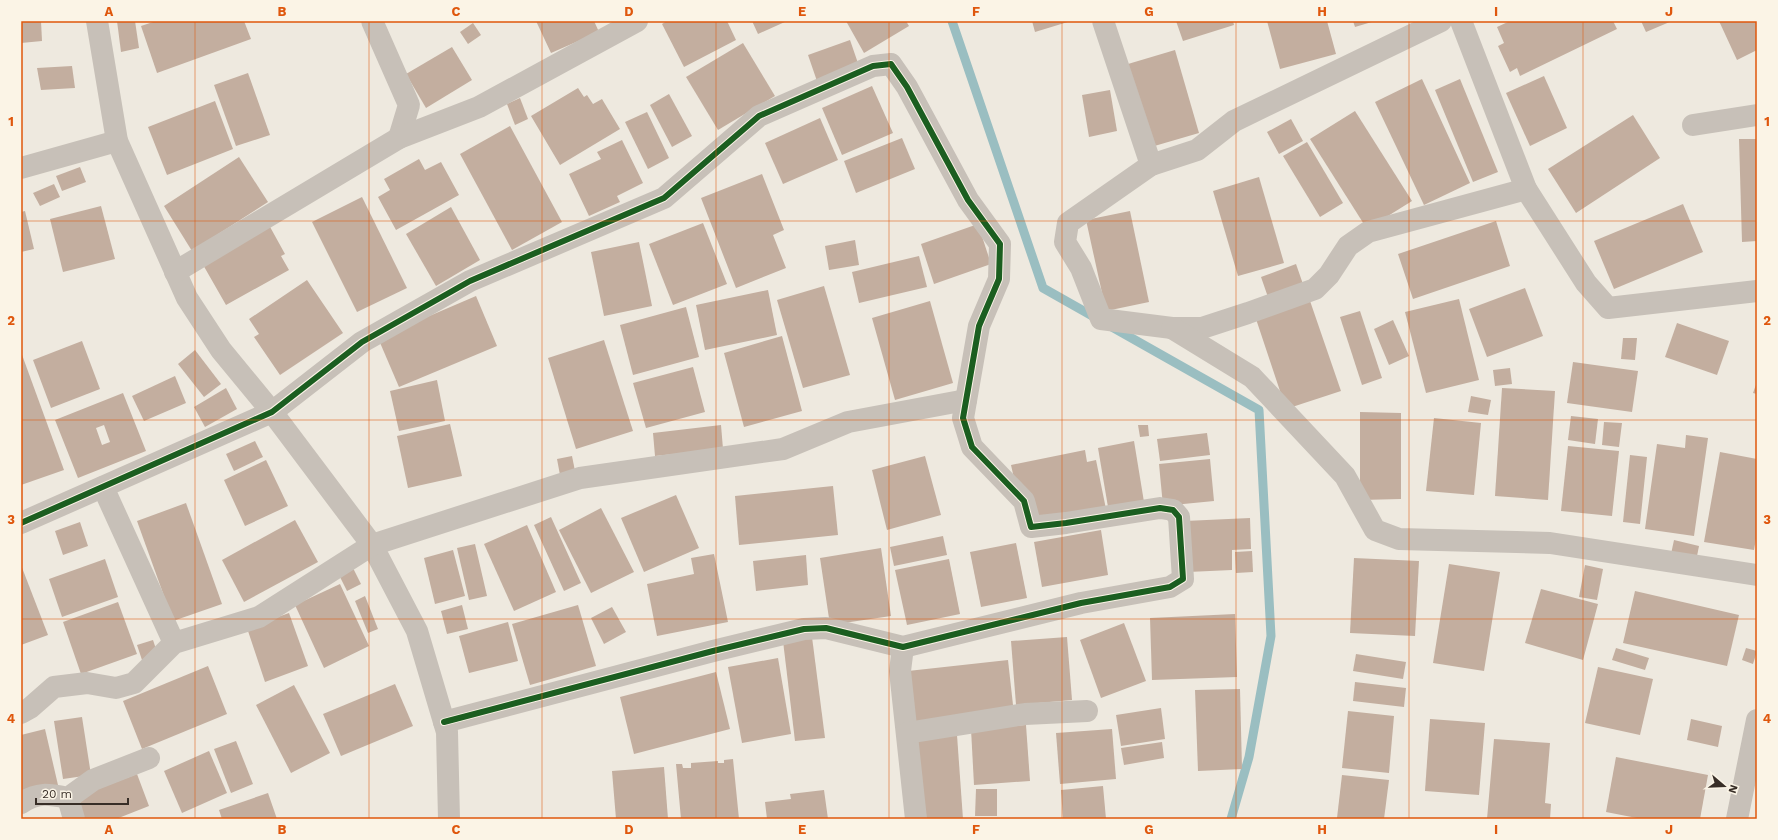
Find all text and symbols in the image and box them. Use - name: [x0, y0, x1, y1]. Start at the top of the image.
- text: A: [105, 4, 114, 19]
- text: B: [278, 4, 287, 19]
- text: C: [452, 4, 461, 19]
- text: D: [624, 4, 634, 19]
- text: E: [798, 4, 806, 19]
- text: F: [972, 4, 980, 19]
- text: G: [1144, 4, 1154, 19]
- text: H: [1317, 4, 1327, 19]
- text: I: [1494, 4, 1498, 19]
- text: J: [1665, 4, 1673, 19]
- text: 1: [8, 114, 14, 129]
- text: 1: [1764, 114, 1770, 129]
- text: 2: [7, 313, 15, 328]
- text: 2: [1763, 313, 1771, 328]
- text: 3: [7, 512, 15, 527]
- text: 3: [1763, 512, 1771, 527]
- text: 4: [7, 711, 16, 726]
- text: 4: [1763, 711, 1772, 726]
- north arrow: [1704, 766, 1744, 806]
- scale bar: [36, 780, 128, 806]
- text: N: [1726, 783, 1740, 795]
- text: 20 m: [42, 787, 72, 801]
- text: A: [105, 822, 114, 837]
- text: B: [278, 822, 287, 837]
- text: C: [452, 822, 461, 837]
- text: D: [624, 822, 634, 837]
- text: E: [798, 822, 806, 837]
- text: F: [972, 822, 980, 837]
- text: G: [1144, 822, 1154, 837]
- text: H: [1317, 822, 1327, 837]
- text: I: [1494, 822, 1498, 837]
- text: J: [1665, 822, 1673, 837]

